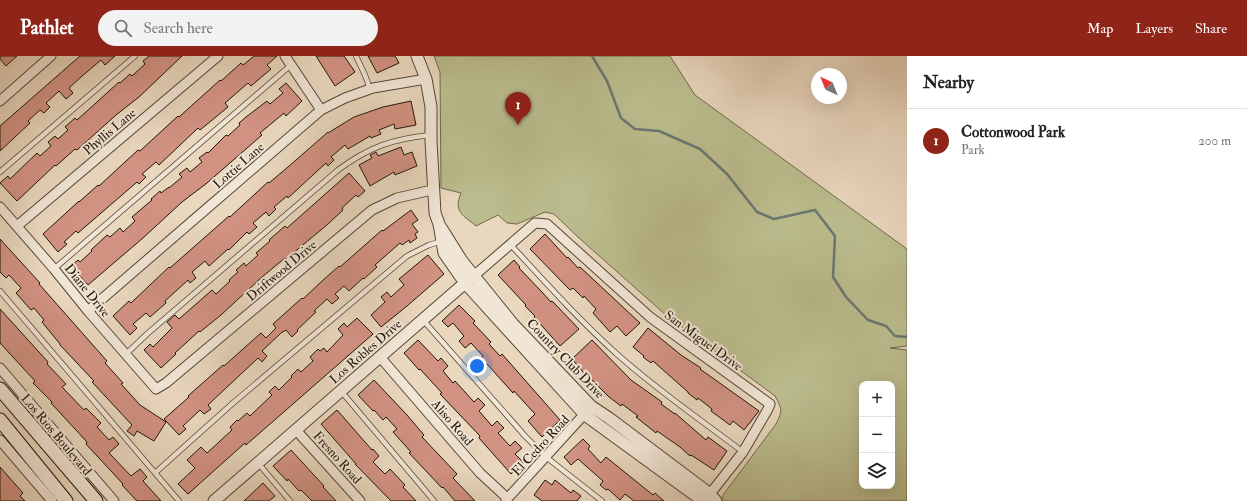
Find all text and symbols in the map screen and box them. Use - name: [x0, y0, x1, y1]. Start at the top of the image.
- search box: [98, 10, 378, 46]
- text: Pathlet: [20, 16, 74, 40]
- icon: search: [112, 17, 134, 39]
- text: Search here: [144, 19, 213, 38]
- text: Map: [1087, 20, 1113, 37]
- text: Layers: [1135, 20, 1173, 37]
- text: Share: [1195, 20, 1227, 37]
- north arrow: [811, 68, 847, 104]
- text: Nearby: [923, 72, 974, 93]
- pin: 1: [505, 92, 531, 125]
- street label: Phyllis Lane: [80, 105, 140, 159]
- text: Cottonwood Park: [961, 123, 1065, 142]
- text: 1: [934, 133, 938, 149]
- text: 200 m: [1198, 133, 1231, 149]
- street label: Lottie Lane: [210, 139, 268, 192]
- text: Park: [961, 142, 985, 158]
- street label: Driftwood Drive: [243, 236, 320, 305]
- street label: Diane Drive: [61, 261, 114, 321]
- street label: San Miguel Drive: [661, 307, 746, 375]
- street label: Country Club Drive: [522, 315, 608, 403]
- street label: Los Robles Drive: [326, 316, 405, 387]
- your location: [467, 356, 487, 376]
- map controls: [859, 381, 895, 489]
- button: +: [859, 381, 895, 417]
- street label: Los Rios Boulevard: [18, 391, 95, 479]
- street label: Aliso Road: [427, 396, 477, 449]
- street label: El Cedro Road: [508, 411, 574, 480]
- button: −: [859, 417, 895, 453]
- street label: Fresno Road: [309, 428, 365, 488]
- button: layers: [859, 453, 895, 489]

